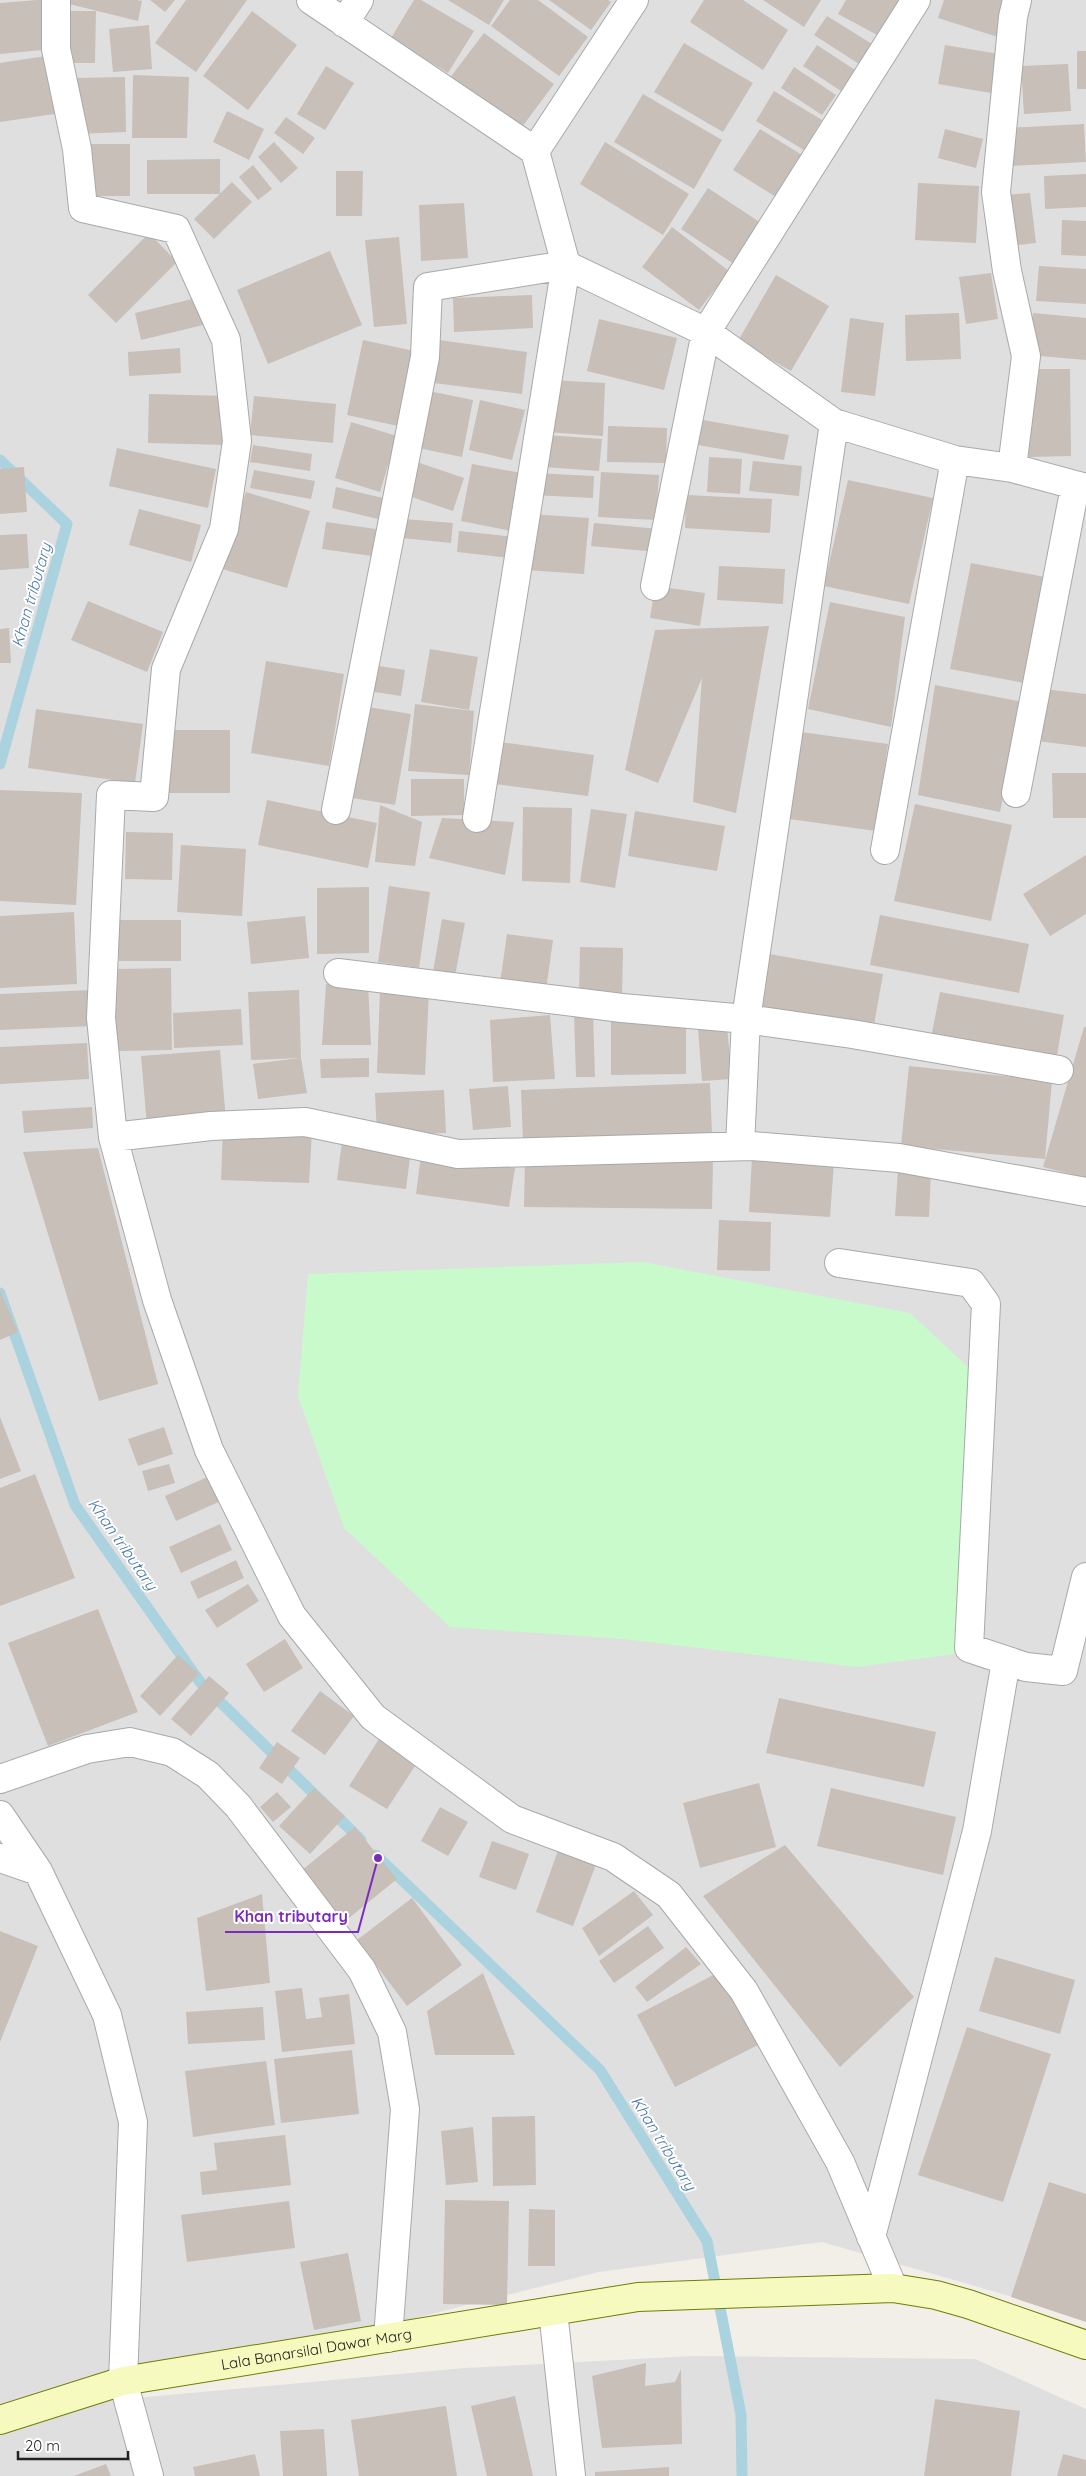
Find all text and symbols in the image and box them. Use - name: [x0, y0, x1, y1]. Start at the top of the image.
- water label: Khan tributary: [7, 540, 56, 649]
- water label: Khan tributary: [84, 1494, 163, 1594]
- callout: Khan tributary: [225, 1901, 358, 1932]
- text: Khan tributary: [234, 1906, 348, 1926]
- water label: Khan tributary: [627, 2092, 701, 2195]
- street label: Lala Banarsilal Dawar Marg: [220, 2324, 413, 2374]
- scale bar: [18, 2428, 128, 2460]
- text: 20 m: [25, 2436, 60, 2455]

